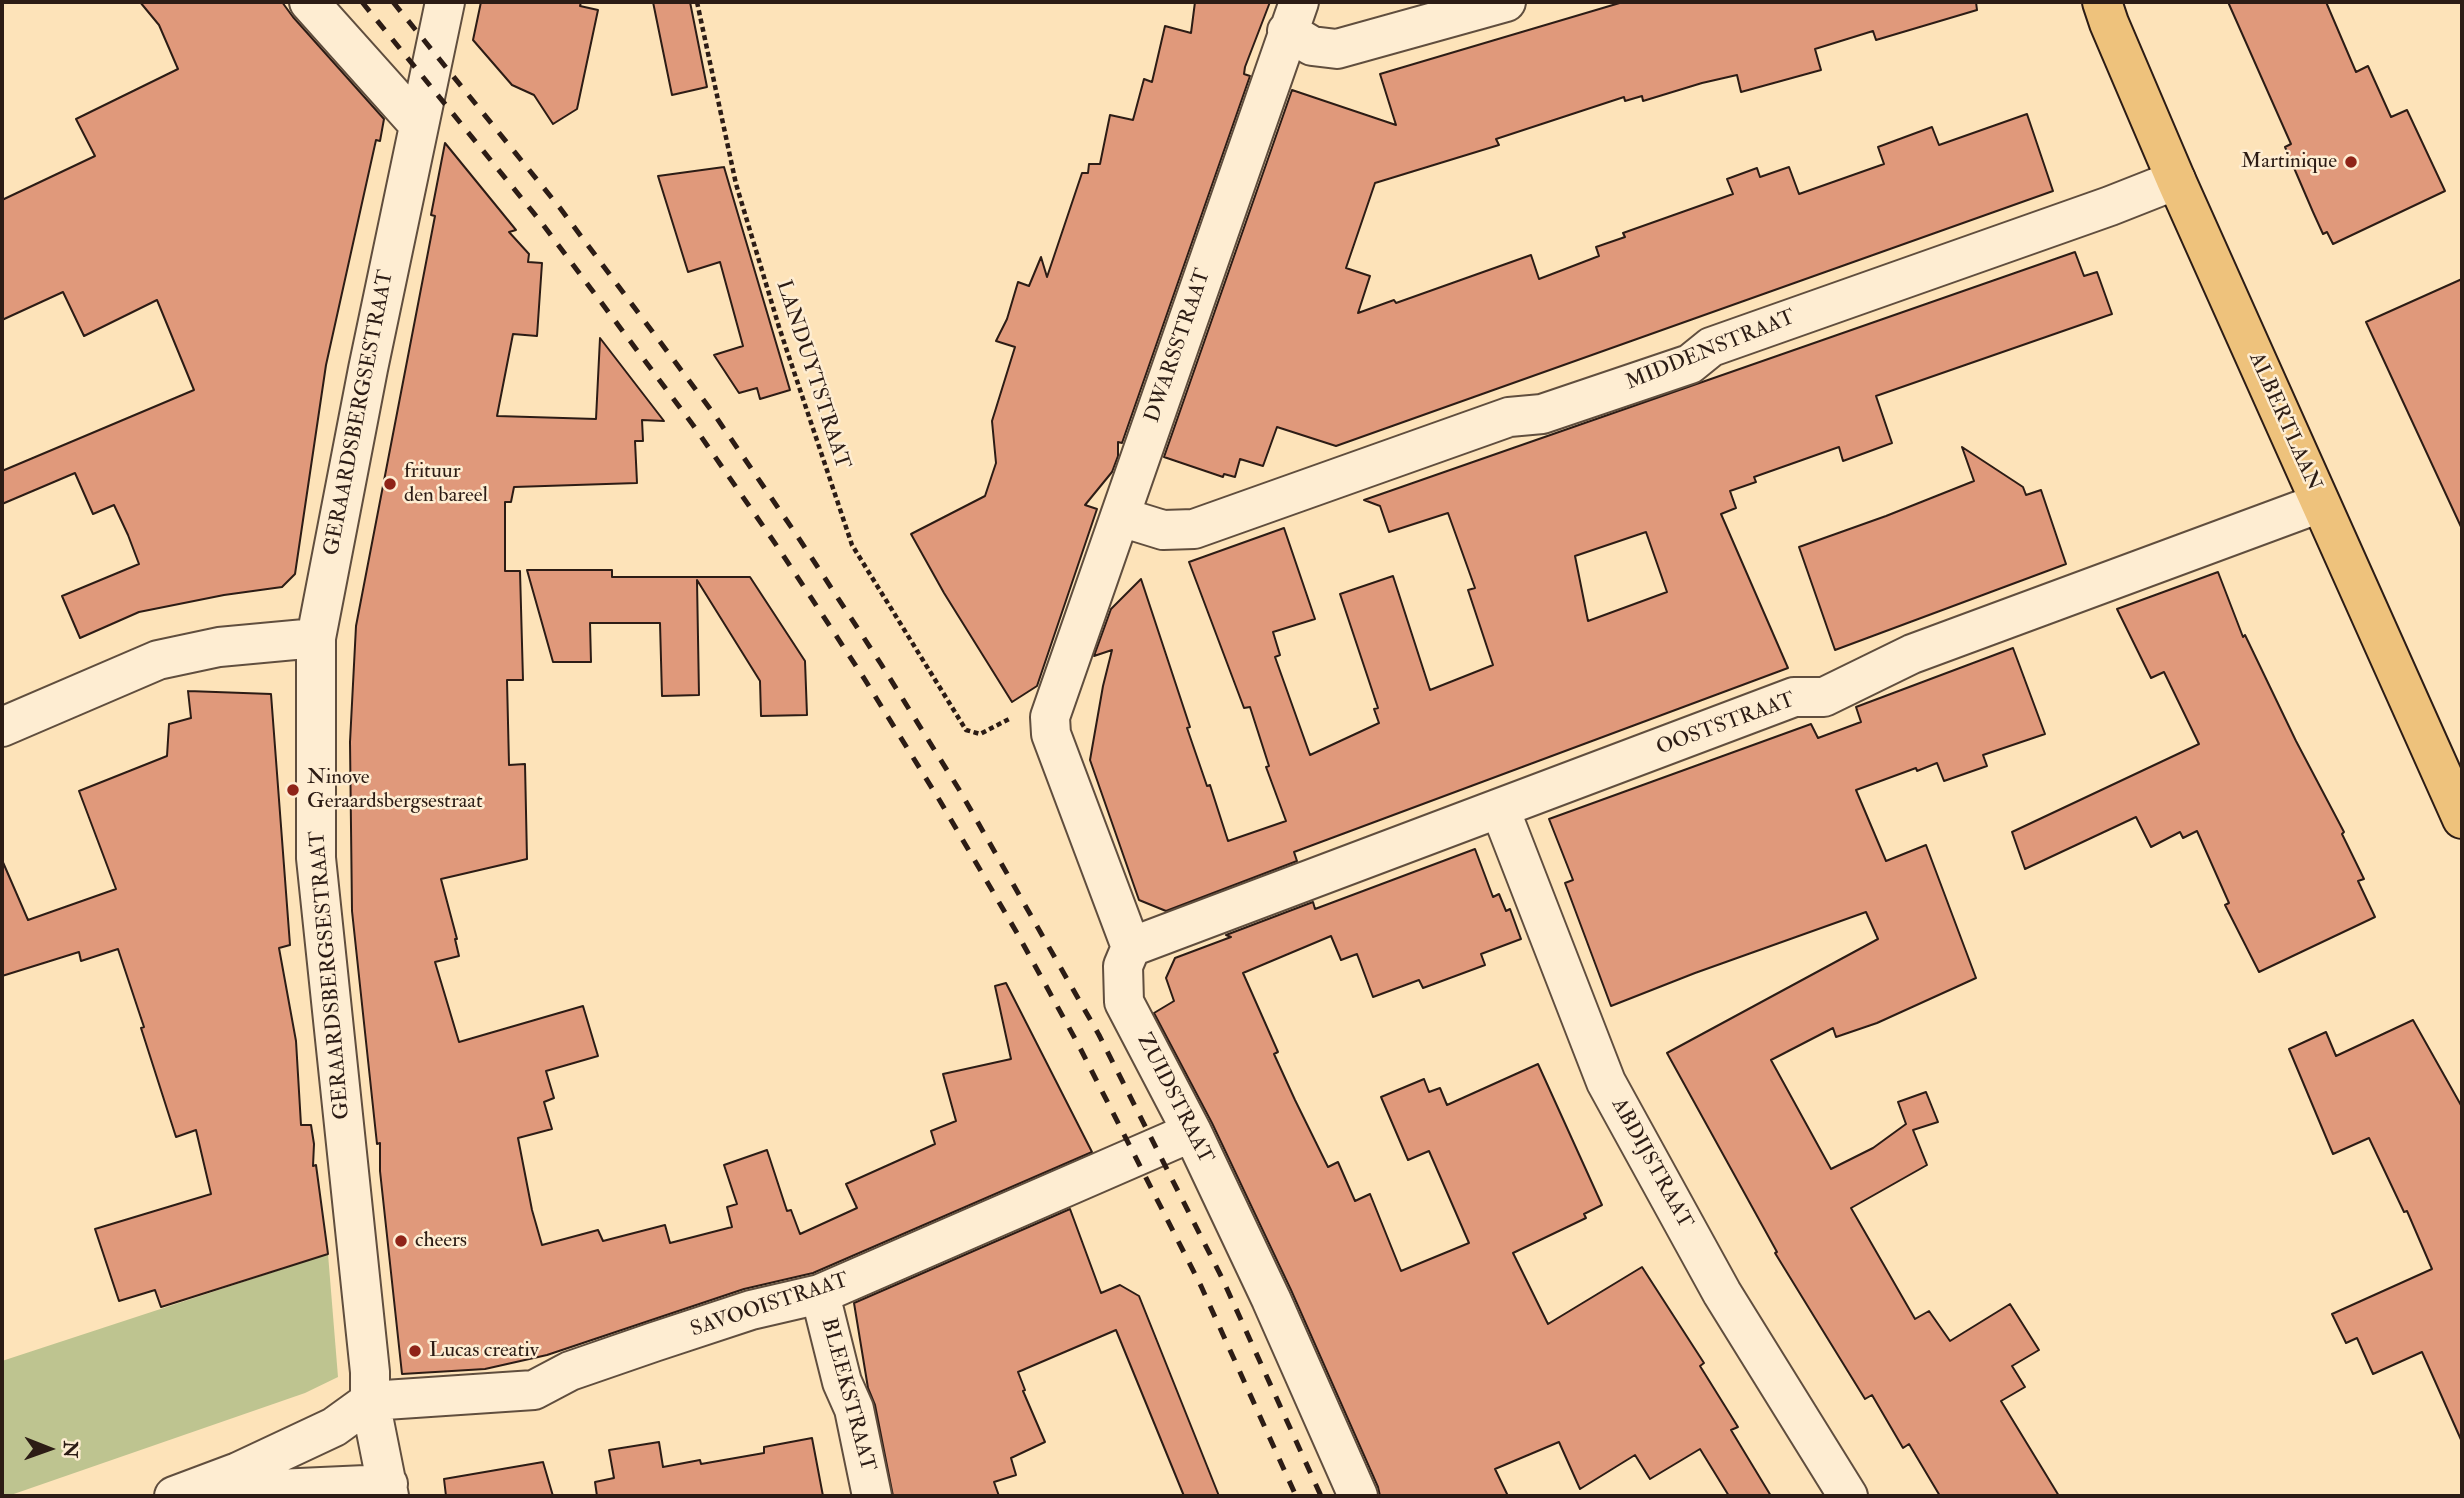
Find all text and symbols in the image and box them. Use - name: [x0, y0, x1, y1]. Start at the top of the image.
- place label: Martinique: [2241, 149, 2337, 175]
- marker: Martinique: [2343, 154, 2359, 170]
- street label: DWARSSTRAAT: [1141, 266, 1217, 426]
- street label: GERAARDSBERGSESTRAAT: [320, 268, 400, 558]
- street label: LANDUYTSTRAAT: [770, 277, 854, 473]
- street label: MIDDENSTRAAT: [1623, 306, 1799, 396]
- street label: ALBERTLAAN: [2242, 349, 2326, 495]
- place label: frituur den bareel: [404, 459, 488, 509]
- marker: frituur den bareel: [382, 476, 398, 492]
- street label: OOSTSTRAAT: [1653, 688, 1799, 762]
- place label: Ninove Geraardsbergsestraat: [307, 765, 483, 815]
- marker: Ninove Geraardsbergsestraat: [285, 782, 301, 798]
- street label: GERAARDSBERGSESTRAAT: [306, 829, 356, 1121]
- street label: ZUIDSTRAAT: [1130, 1030, 1218, 1168]
- street label: ABDIJSTRAAT: [1605, 1095, 1697, 1233]
- place label: cheers: [415, 1228, 467, 1254]
- marker: cheers: [393, 1233, 409, 1249]
- street label: SAVOOISTRAAT: [688, 1269, 852, 1343]
- street label: BLEEKSTRAAT: [814, 1316, 880, 1474]
- place label: Lucas creativ: [429, 1338, 539, 1364]
- marker: Lucas creativ: [407, 1343, 423, 1359]
- north arrow: [14, 1414, 84, 1484]
- text: N: [58, 1441, 82, 1458]

